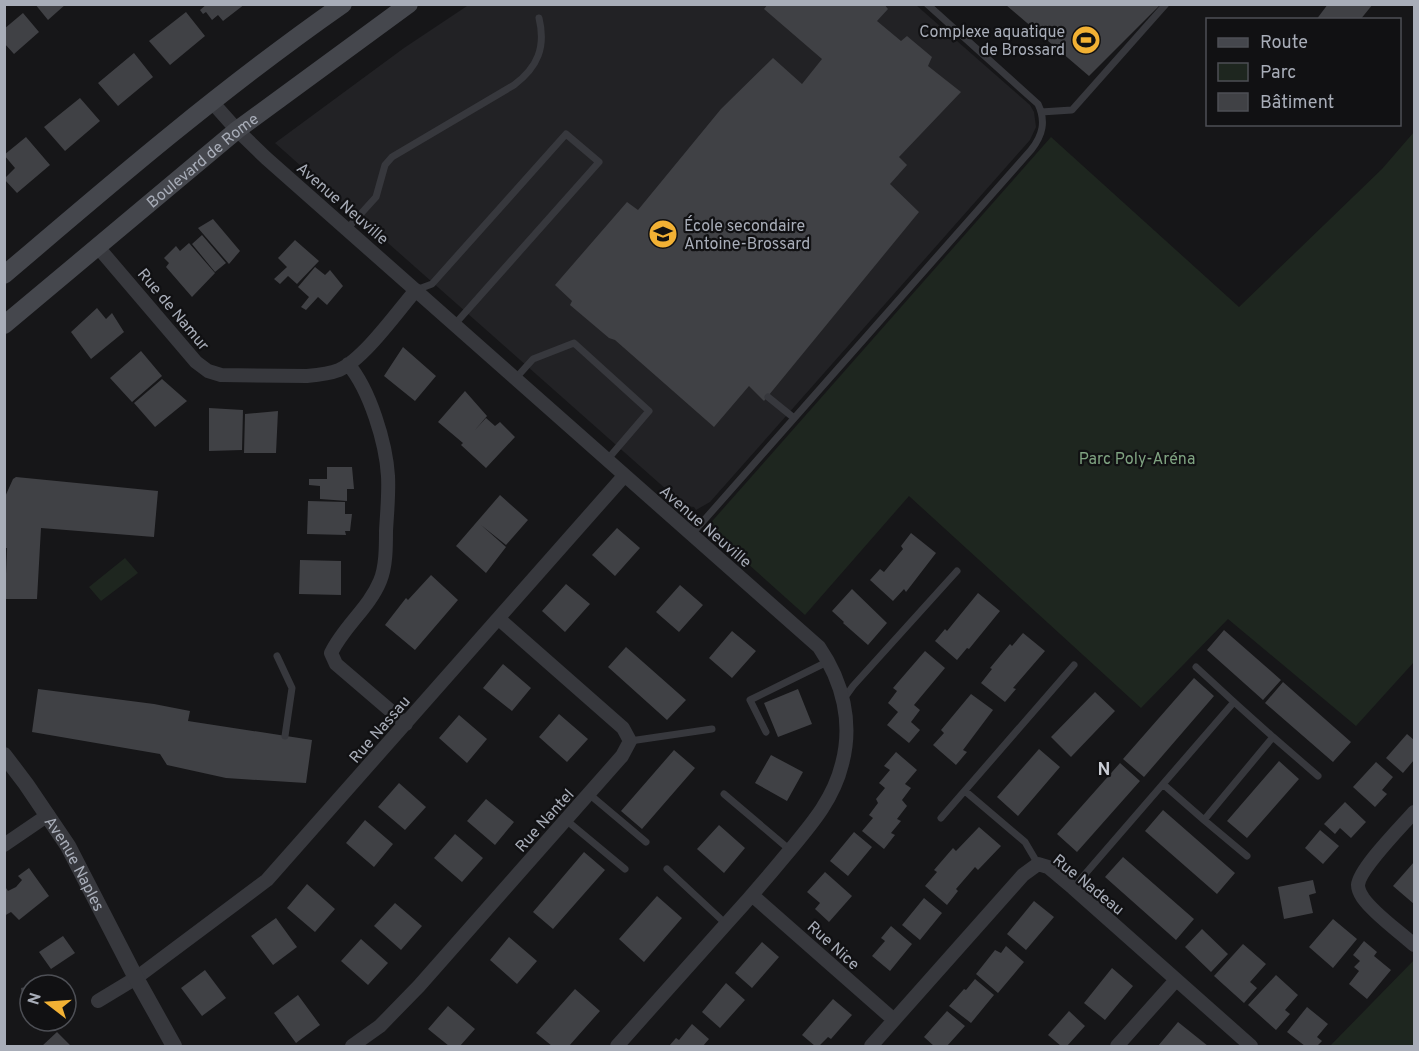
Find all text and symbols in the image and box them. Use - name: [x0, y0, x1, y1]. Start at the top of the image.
- legend: [1206, 18, 1401, 126]
- place label: Complexe aquatique de Brossard: [919, 23, 1065, 61]
- sports icon: Complexe aquatique de Brossard: [1070, 24, 1102, 56]
- text: Route: [1260, 32, 1308, 55]
- text: Parc: [1260, 62, 1296, 85]
- text: Bâtiment: [1260, 92, 1334, 115]
- street label: Boulevard de Rome: [143, 110, 263, 213]
- street label: Avenue Neuville: [291, 159, 392, 250]
- place label: École secondaire Antoine-Brossard: [684, 215, 810, 255]
- school or university icon: École secondaire Antoine-Brossard: [647, 218, 679, 250]
- street label: Rue de Namur: [132, 265, 213, 356]
- park label: Parc Poly-Aréna: [1079, 450, 1195, 470]
- street label: Avenue Neuville: [654, 482, 755, 573]
- street label: Rue Nassau: [346, 692, 415, 768]
- district label: N: [1098, 759, 1110, 782]
- street label: Rue Nantel: [512, 785, 579, 857]
- street label: Avenue Naples: [39, 813, 108, 915]
- street label: Rue Nadeau: [1048, 851, 1128, 920]
- street label: Rue Nice: [802, 918, 863, 975]
- north arrow: [18, 973, 78, 1033]
- text: N: [24, 991, 47, 1008]

